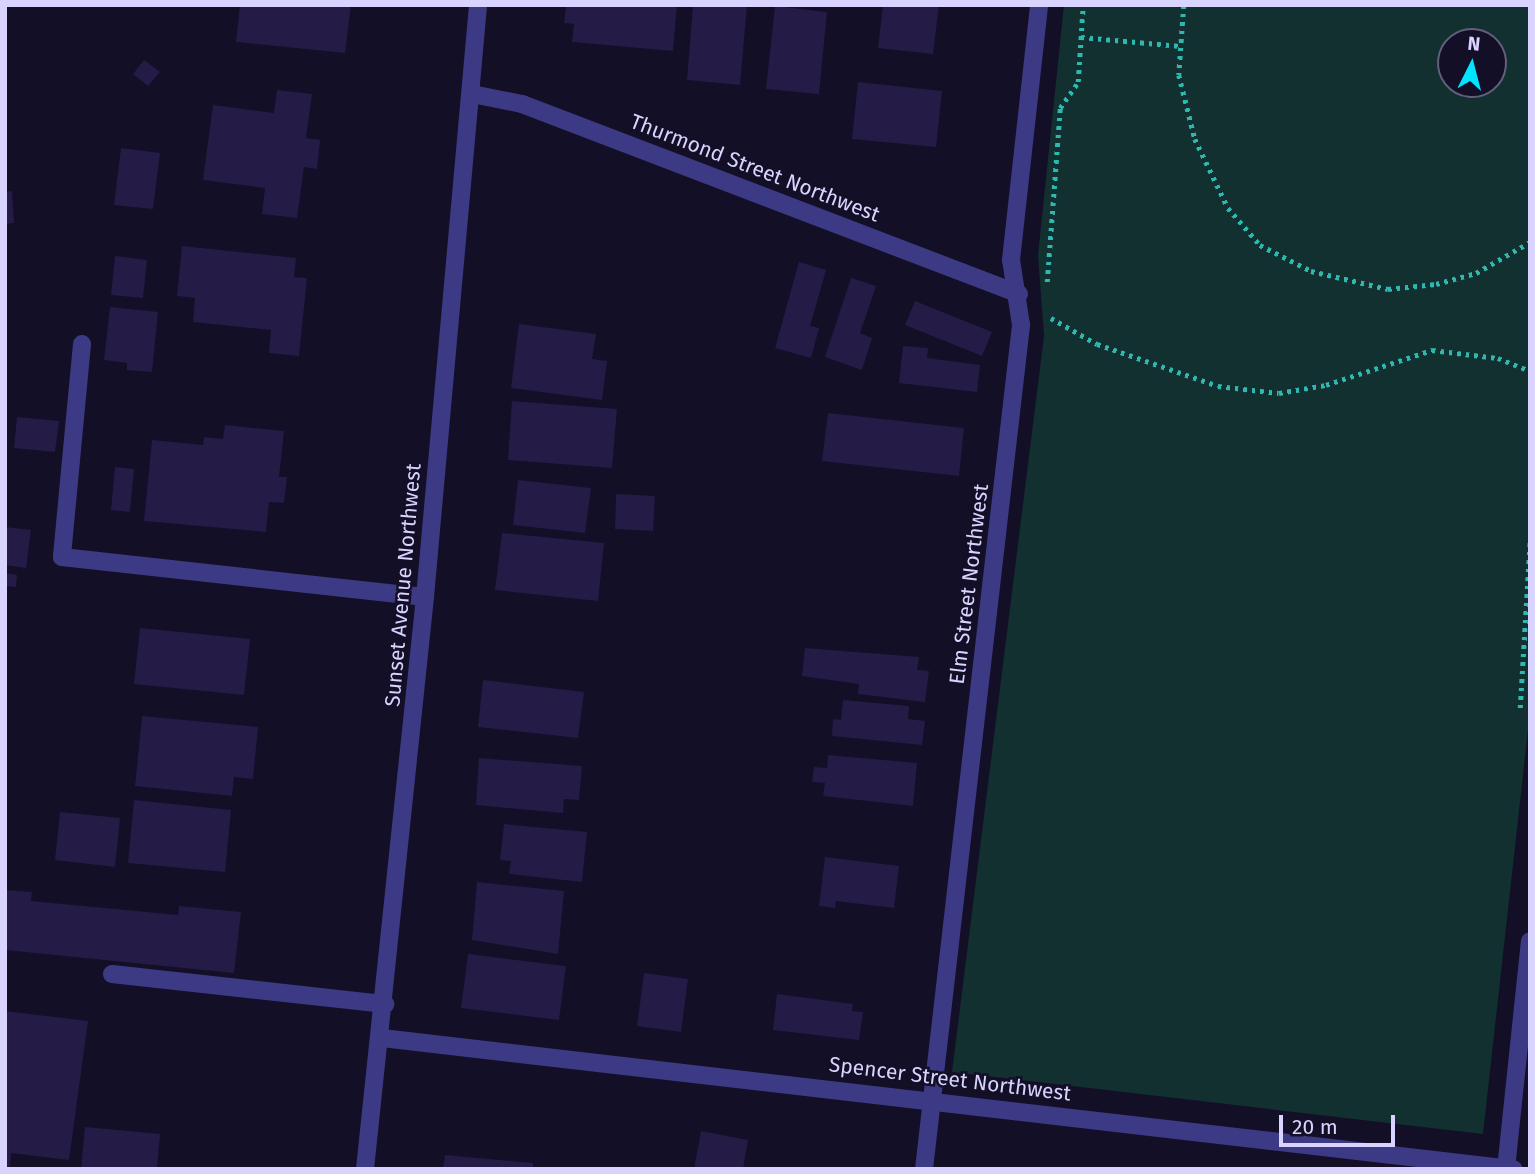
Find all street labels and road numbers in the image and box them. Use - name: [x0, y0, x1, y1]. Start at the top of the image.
- street label: Thurmond Street Northwest: [627, 109, 883, 227]
- street label: Sunset Avenue Northwest: [380, 462, 426, 708]
- street label: Elm Street Northwest: [944, 482, 994, 686]
- street label: Spencer Street Northwest: [828, 1052, 1072, 1106]

